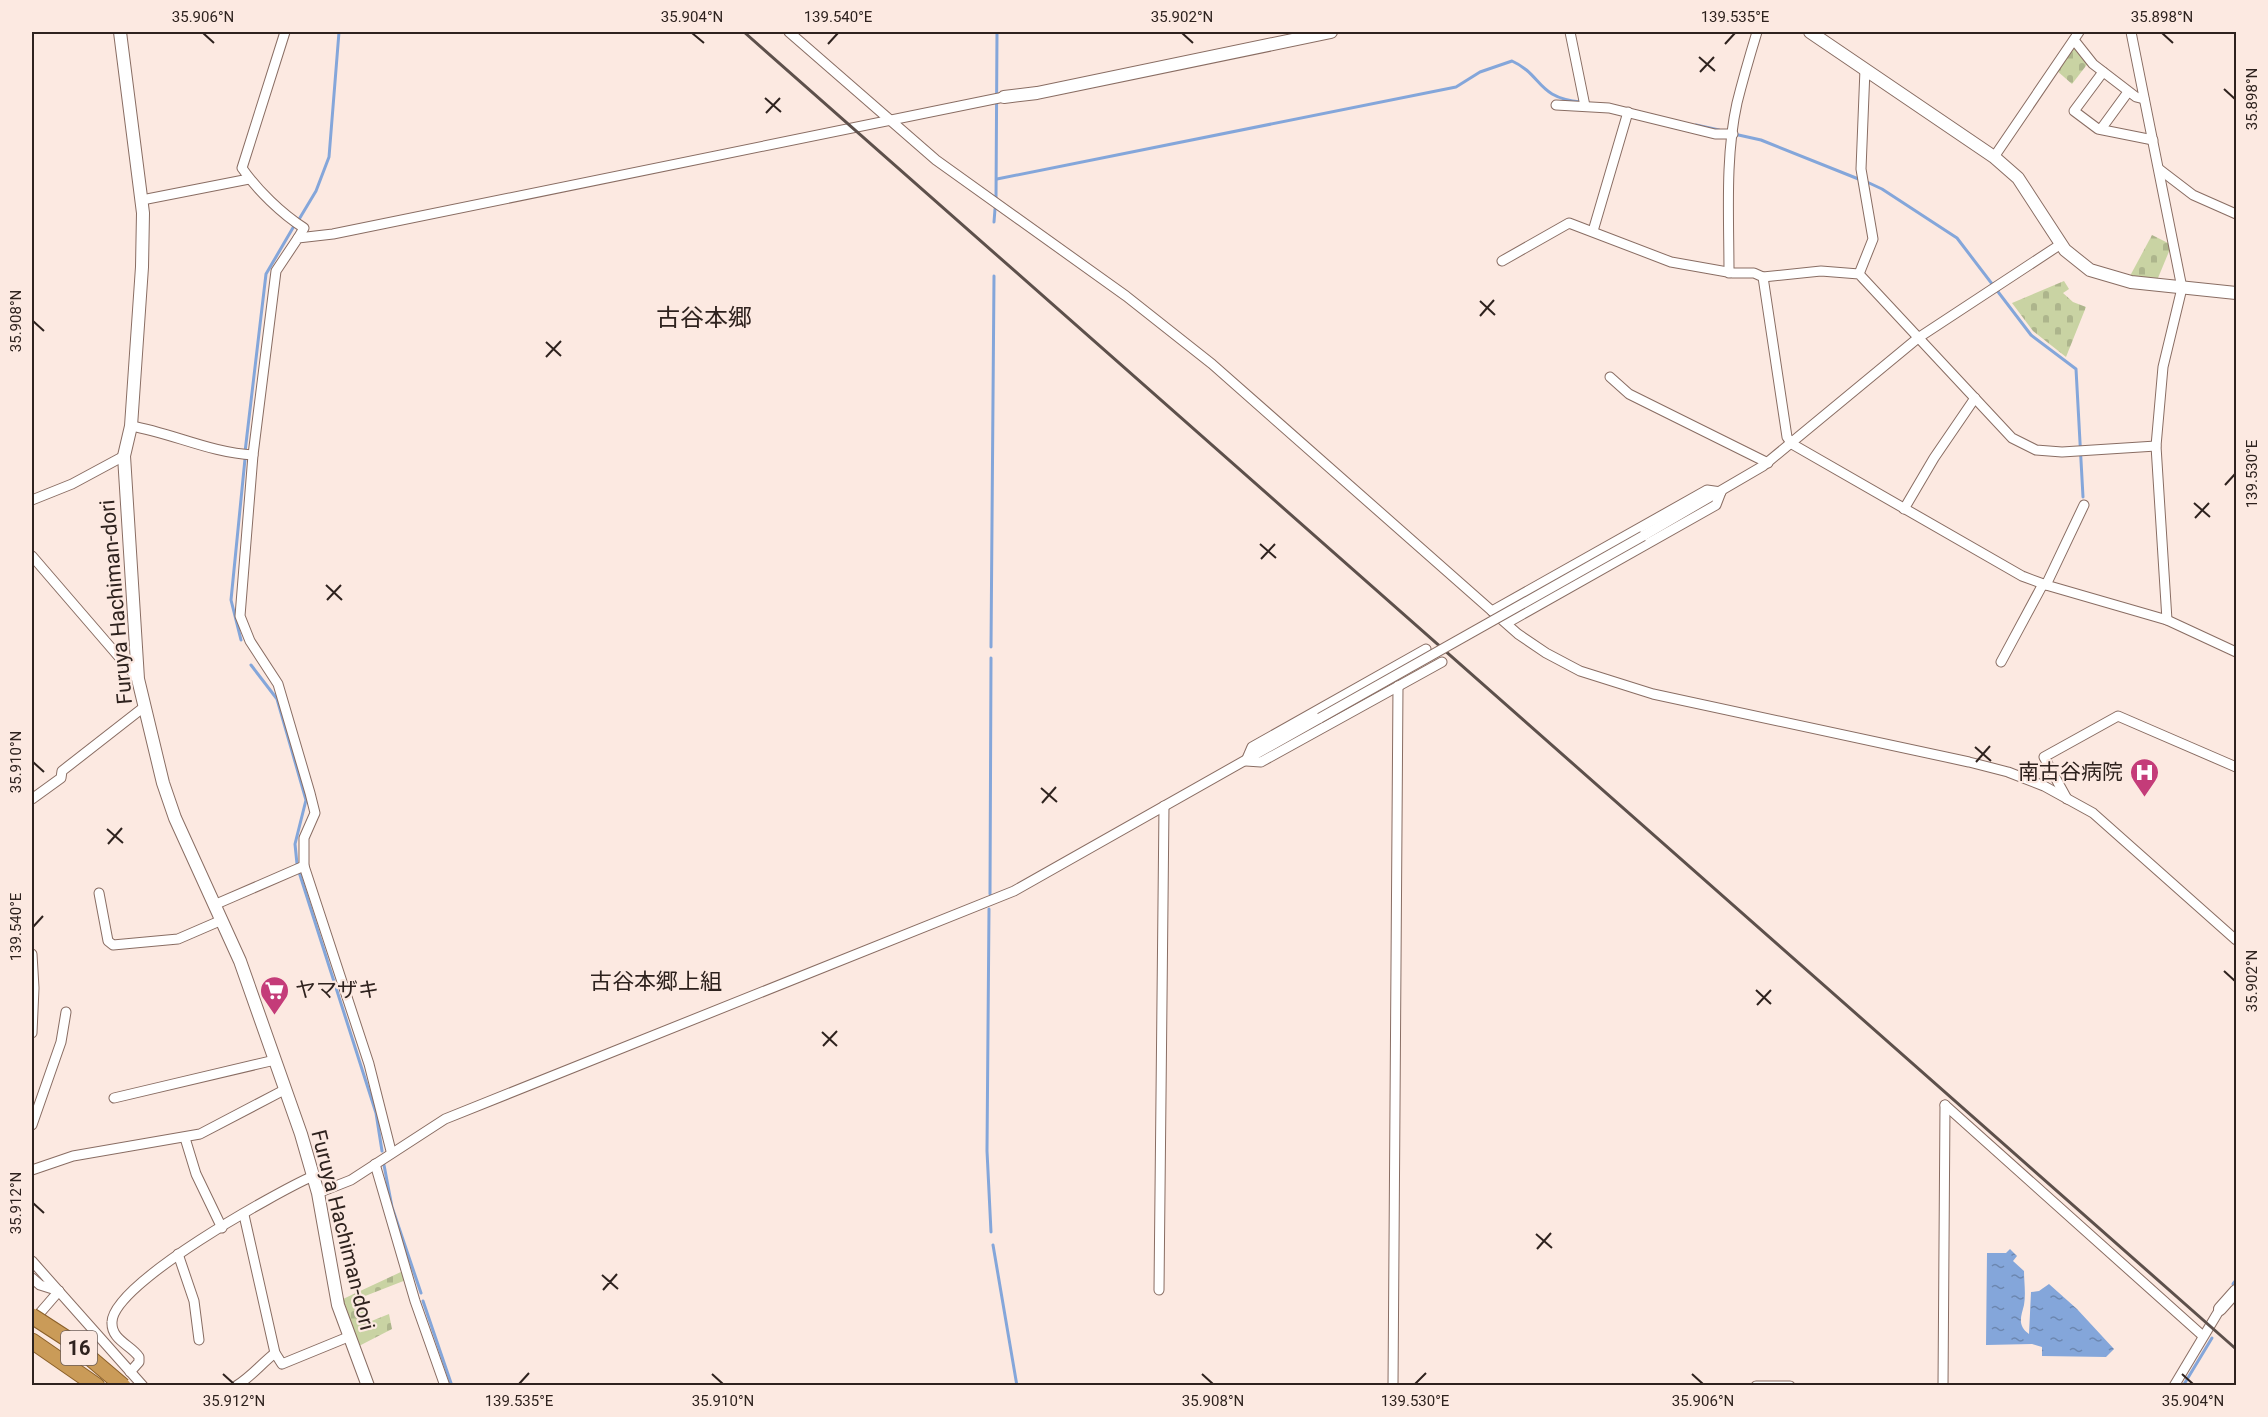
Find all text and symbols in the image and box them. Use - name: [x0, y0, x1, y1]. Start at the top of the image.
- text: 35.906°N: [172, 8, 234, 26]
- text: 35.904°N: [661, 8, 723, 26]
- text: 139.540°E: [804, 8, 873, 26]
- text: 35.902°N: [1151, 8, 1213, 26]
- text: 139.535°E: [1701, 8, 1770, 26]
- text: 35.898°N: [2131, 8, 2193, 26]
- text: 35.898°N: [2243, 68, 2261, 130]
- text: 35.908°N: [7, 290, 25, 352]
- district label: 古谷本郷: [656, 304, 752, 332]
- text: 139.530°E: [2243, 439, 2261, 508]
- street label: Furuya Hachiman-dori: [95, 499, 137, 705]
- text: 35.910°N: [7, 731, 25, 793]
- hospital icon: 南古谷病院: [2128, 756, 2160, 798]
- place label: 南古谷病院: [2018, 760, 2123, 784]
- text: 139.540°E: [7, 892, 25, 961]
- text: 35.902°N: [2243, 950, 2261, 1012]
- district label: 古谷本郷上組: [590, 969, 722, 994]
- supermarket icon: ヤマザキ: [258, 974, 290, 1016]
- place label: ヤマザキ: [295, 978, 379, 1002]
- street label: Furuya Hachiman-dori: [307, 1127, 379, 1333]
- text: 35.912°N: [7, 1172, 25, 1234]
- road number: 16: [61, 1331, 97, 1365]
- text: 35.912°N: [203, 1392, 265, 1410]
- text: 139.535°E: [485, 1392, 554, 1410]
- text: 35.910°N: [692, 1392, 754, 1410]
- text: 35.908°N: [1182, 1392, 1244, 1410]
- text: 139.530°E: [1381, 1392, 1450, 1410]
- text: 35.906°N: [1672, 1392, 1734, 1410]
- text: 35.904°N: [2162, 1392, 2224, 1410]

